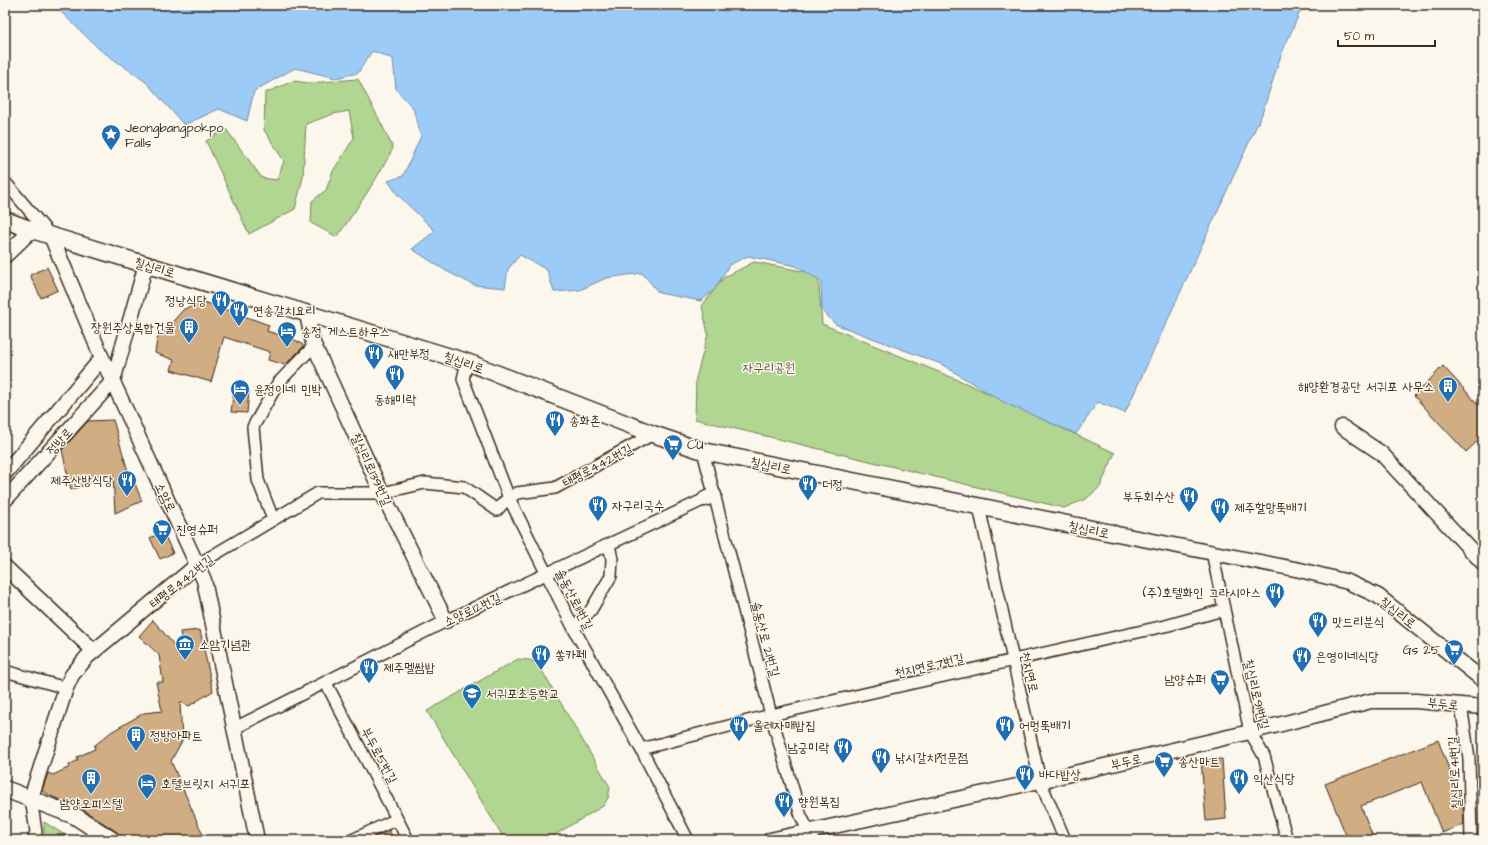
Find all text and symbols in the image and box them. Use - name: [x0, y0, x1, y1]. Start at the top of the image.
- scale bar: [1338, 22, 1435, 48]
- text: 50 m: [1344, 28, 1375, 45]
- place label: Jeongbangpokpo Falls: [125, 119, 224, 152]
- place icon: Jeongbangpokpo Falls: [100, 123, 122, 151]
- street label: 칠십리로: [132, 253, 177, 283]
- restaurant icon: 정낭식당: [210, 289, 232, 317]
- place label: 정낭식당: [165, 292, 208, 310]
- restaurant icon: 연송갈치요리: [228, 299, 250, 327]
- place label: 연송갈치요리: [253, 302, 316, 320]
- building icon: 장원주상복합건물: [178, 316, 200, 344]
- place label: 장원주상복합건물: [91, 319, 175, 337]
- hotel icon: 송정 게스트하우스: [276, 320, 298, 348]
- place label: 송정 게스트하우스: [301, 323, 390, 341]
- restaurant icon: 새만부정: [363, 342, 385, 370]
- place label: 새만부정: [388, 345, 430, 363]
- street label: 칠십리로: [441, 348, 486, 378]
- park label: 자구리공원: [743, 359, 795, 377]
- restaurant icon: 동해미락: [384, 363, 406, 391]
- building icon: 해양환경공단 서귀포 사무소: [1437, 375, 1459, 403]
- hotel icon: 윤정이네 민박: [229, 378, 251, 406]
- place label: 해양환경공단 서귀포 사무소: [1298, 378, 1434, 396]
- place label: 윤정이네 민박: [254, 381, 323, 399]
- place label: 동해미락: [374, 391, 416, 409]
- restaurant icon: 송화촌: [544, 409, 566, 437]
- place label: 송화촌: [569, 412, 600, 430]
- street label: 정방로: [43, 424, 77, 459]
- street label: 칠십리로139번길: [346, 430, 396, 509]
- supermarket icon: CU: [662, 433, 684, 461]
- place label: CU: [687, 436, 704, 454]
- street label: 태평로442번길: [559, 440, 636, 492]
- street label: 칠십리로: [749, 453, 793, 479]
- restaurant icon: 제주산방식당: [116, 469, 138, 497]
- place label: 제주산방식당: [50, 472, 114, 490]
- restaurant icon: 더정: [797, 473, 819, 501]
- place label: 더정: [822, 476, 843, 494]
- street label: 소암로: [150, 479, 180, 515]
- restaurant icon: 부두회수산: [1178, 485, 1200, 513]
- place label: 부두회수산: [1123, 488, 1175, 506]
- restaurant icon: 자구리국수: [587, 494, 609, 522]
- restaurant icon: 제주할망뚝배기: [1209, 496, 1231, 524]
- place label: 자구리국수: [612, 497, 664, 515]
- place label: 제주할망뚝배기: [1234, 499, 1307, 517]
- street label: 칠십리로: [1067, 517, 1111, 543]
- supermarket icon: 진영슈퍼: [151, 518, 173, 546]
- place label: 진영슈퍼: [176, 521, 218, 539]
- street label: 태평로442번길: [146, 551, 218, 613]
- street label: 솔동산로11번길: [551, 566, 597, 633]
- restaurant icon: (주)호텔화인 그라시아스: [1264, 581, 1286, 609]
- place label: (주)호텔화인 그라시아스: [1143, 584, 1261, 602]
- street label: 소양로12번길: [441, 589, 504, 631]
- street label: 칠십리로: [1375, 593, 1419, 633]
- street label: 솔동산로 21번길: [746, 600, 784, 679]
- restaurant icon: 맛드리분식: [1307, 610, 1329, 638]
- place label: 맛드리분식: [1332, 613, 1384, 631]
- museum icon: 소암기념관: [174, 633, 196, 661]
- place label: 소암기념관: [199, 636, 251, 654]
- supermarket icon: Gs 25: [1443, 638, 1465, 666]
- place label: Gs 25: [1403, 641, 1440, 659]
- restaurant icon: 쏭카페: [530, 643, 552, 671]
- restaurant icon: 은영이네식당: [1291, 645, 1313, 673]
- place label: 쏭카페: [555, 646, 586, 664]
- place label: 은영이네식당: [1316, 648, 1379, 666]
- street label: 천지연로7번길: [893, 649, 966, 683]
- street label: 천지연로: [1016, 650, 1043, 695]
- restaurant icon: 제주멜쌈밥: [358, 656, 380, 684]
- street label: 칠십리로91번길: [1239, 657, 1273, 731]
- place label: 제주멜쌈밥: [383, 659, 436, 677]
- supermarket icon: 남양슈퍼: [1209, 668, 1231, 696]
- place label: 남양슈퍼: [1164, 671, 1206, 689]
- school or university icon: 서귀포초등학교: [461, 682, 483, 710]
- place label: 서귀포초등학교: [486, 685, 559, 703]
- street label: 부두로: [1426, 693, 1459, 715]
- restaurant icon: 올레자매밥집: [728, 714, 750, 742]
- restaurant icon: 어멍뚝배기: [994, 714, 1016, 742]
- place label: 올레자매밥집: [753, 717, 816, 735]
- place label: 어멍뚝배기: [1019, 717, 1071, 735]
- building icon: 정방아파트: [125, 724, 147, 752]
- street label: 부두로5번길: [357, 724, 402, 787]
- place label: 정방아파트: [150, 727, 202, 745]
- restaurant icon: 남궁미락: [832, 736, 854, 764]
- street label: 칠십리로41번길: [1444, 736, 1466, 810]
- place label: 남궁미락: [787, 739, 830, 757]
- restaurant icon: 낚시갈치전문점: [870, 746, 892, 774]
- place label: 낚시갈치전문점: [895, 749, 968, 767]
- street label: 부두로: [1109, 750, 1144, 774]
- supermarket icon: 송산마트: [1153, 750, 1175, 778]
- place label: 송산마트: [1178, 753, 1220, 771]
- restaurant icon: 바다밥상: [1014, 763, 1036, 791]
- place label: 바다밥상: [1039, 766, 1081, 784]
- building icon: 남양오피스텔: [80, 767, 102, 795]
- restaurant icon: 익산식당: [1228, 767, 1250, 795]
- place label: 익산식당: [1253, 770, 1295, 788]
- hotel icon: 호텔브릿지 서귀포: [136, 772, 158, 800]
- place label: 호텔브릿지 서귀포: [161, 775, 250, 793]
- restaurant icon: 향원복집: [773, 790, 795, 818]
- place label: 향원복집: [798, 793, 840, 811]
- place label: 남양오피스텔: [60, 795, 123, 813]

